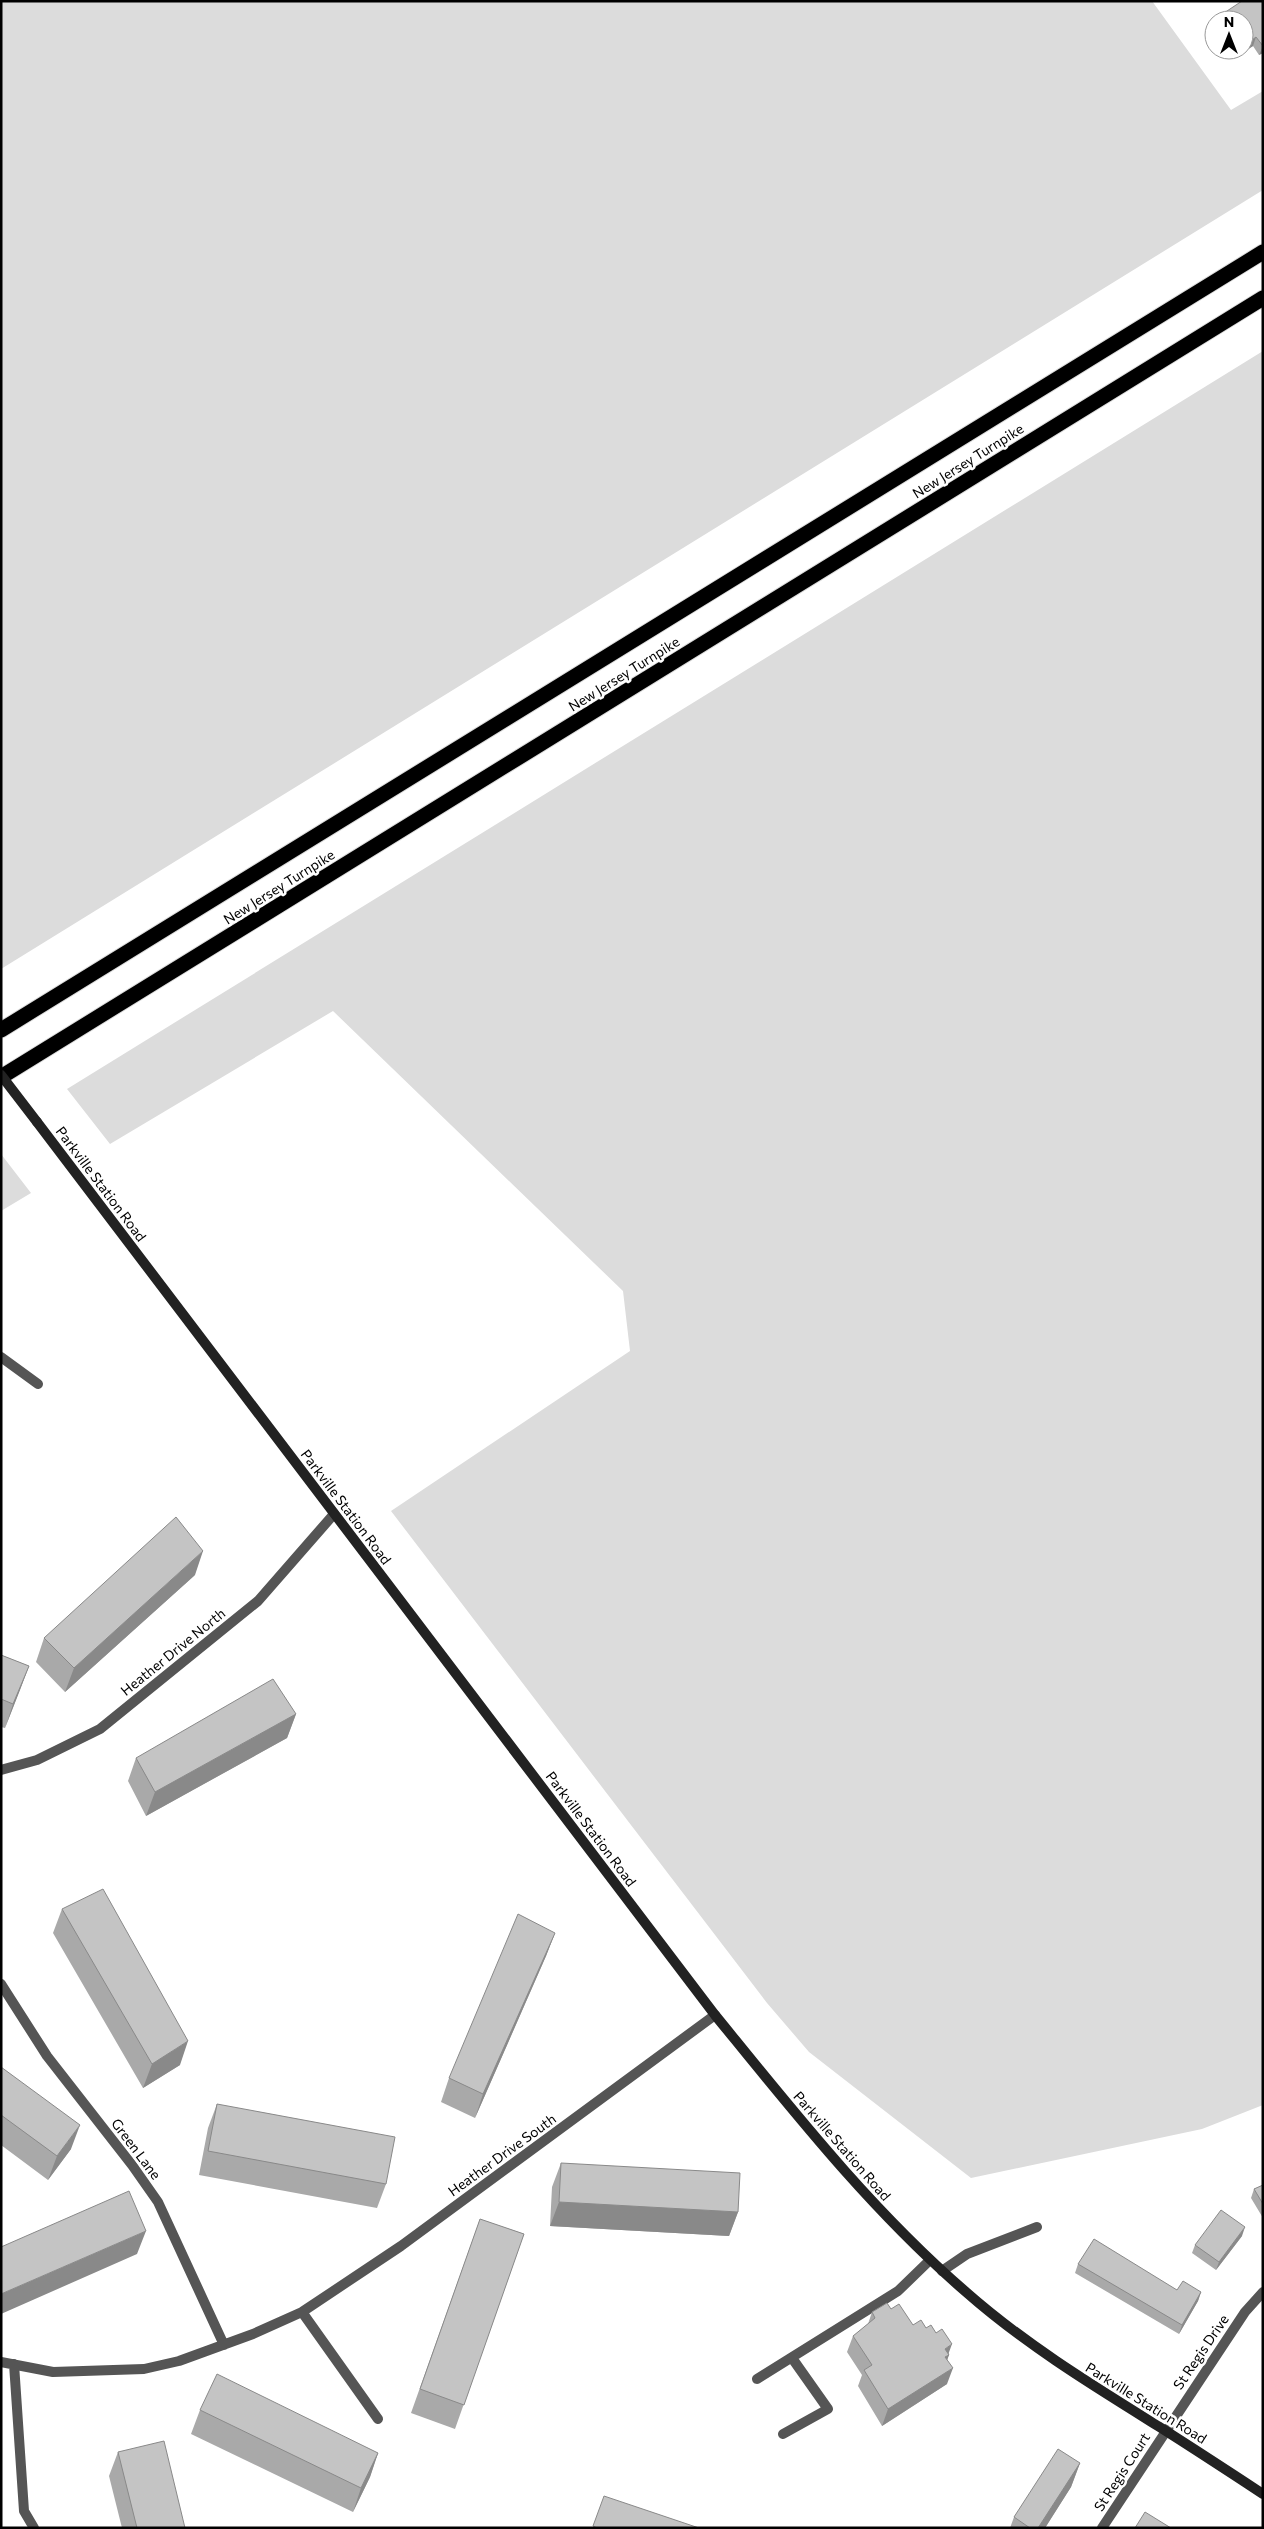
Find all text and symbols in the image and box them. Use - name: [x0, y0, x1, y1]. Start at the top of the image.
- north arrow: [1204, 10, 1254, 60]
- text: N: [1224, 13, 1234, 30]
- street label: New Jersey Turnpike: [909, 420, 1026, 502]
- street label: New Jersey Turnpike: [565, 633, 682, 715]
- street label: New Jersey Turnpike: [220, 846, 337, 928]
- street label: Parkville Station Road: [53, 1123, 150, 1245]
- street label: Parkville Station Road: [298, 1446, 395, 1568]
- street label: Heather Drive North: [117, 1604, 228, 1699]
- street label: Parkville Station Road: [543, 1768, 640, 1890]
- street label: Parkville Station Road: [790, 2087, 895, 2204]
- street label: Heather Drive South: [444, 2110, 559, 2199]
- street label: Green Lane: [108, 2115, 165, 2183]
- street label: St Regis Drive: [1169, 2311, 1232, 2392]
- street label: Parkville Station Road: [1083, 2358, 1210, 2447]
- street label: St Regis Court: [1090, 2429, 1153, 2514]

